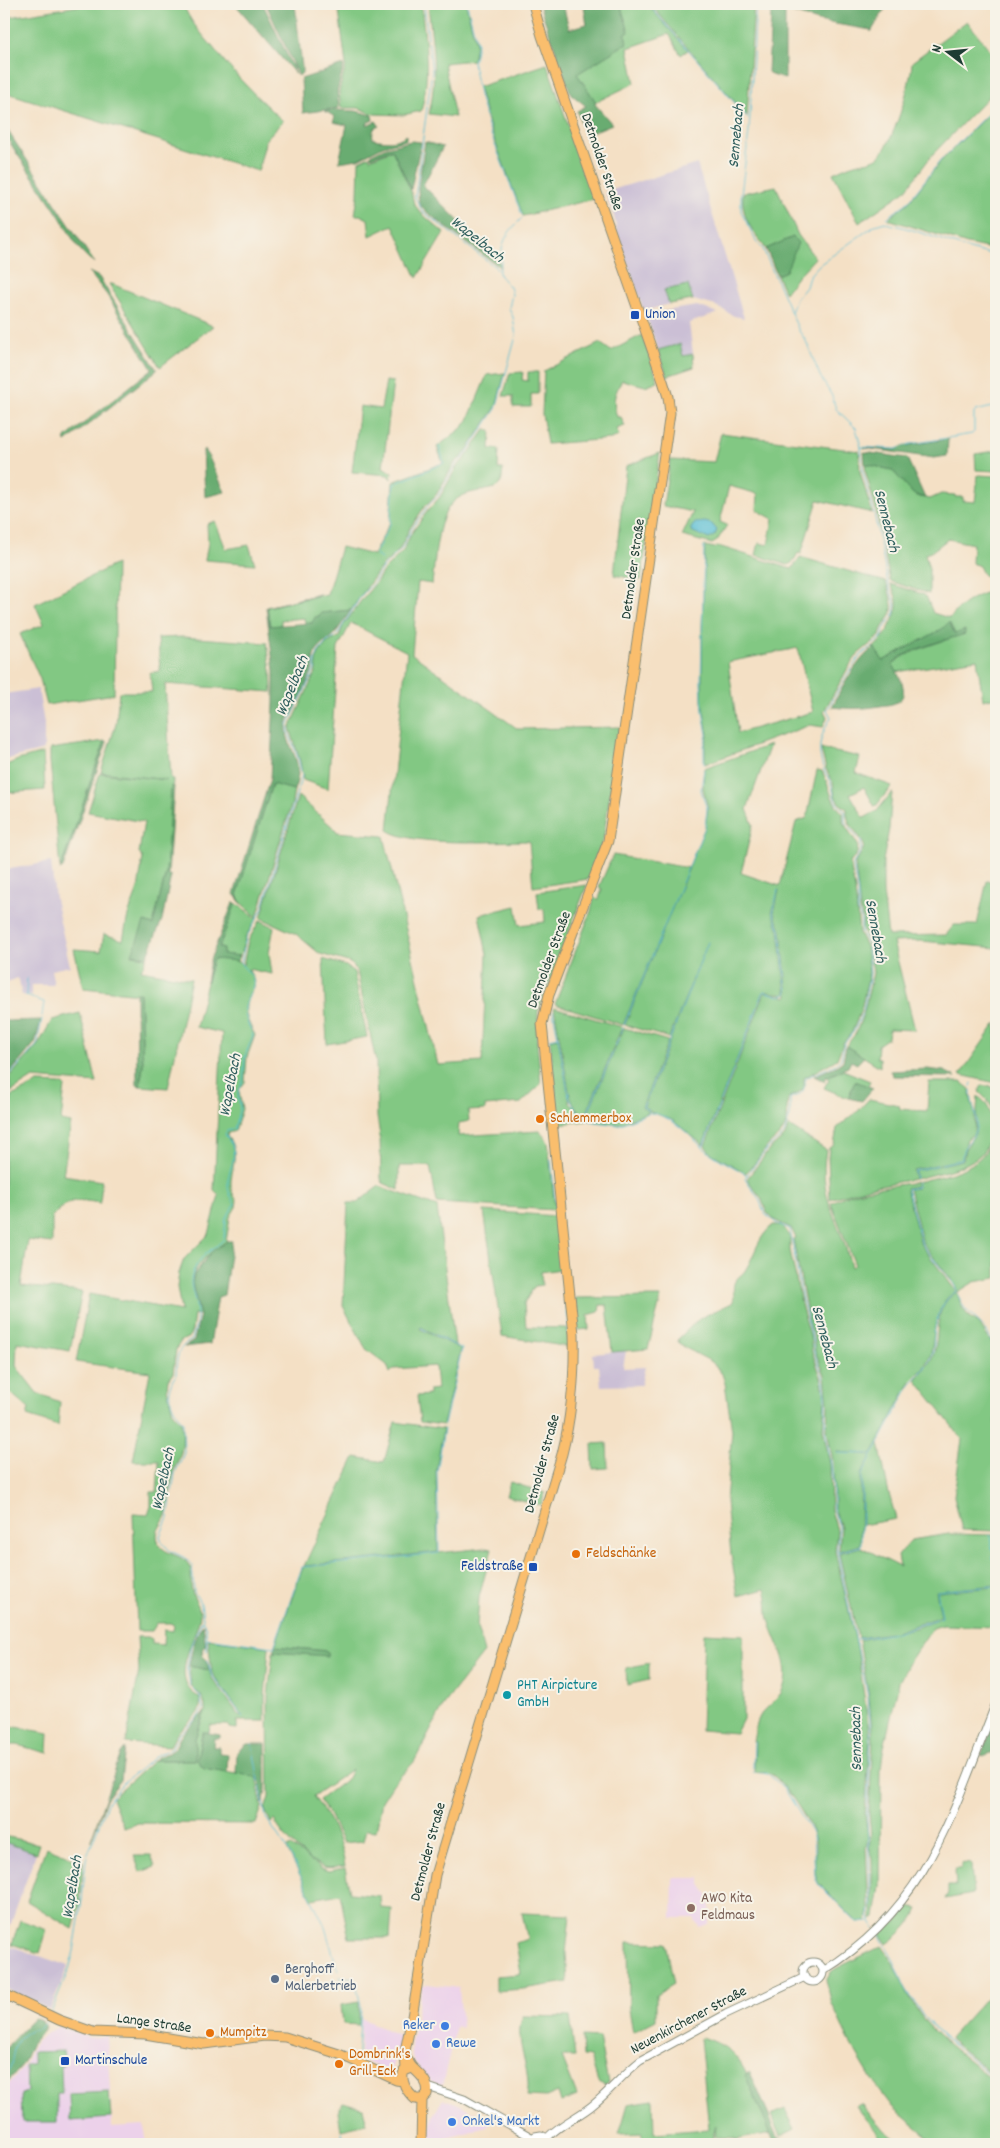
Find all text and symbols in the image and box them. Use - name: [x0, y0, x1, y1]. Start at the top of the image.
- north arrow: [922, 28, 972, 78]
- text: N: [927, 43, 948, 55]
- water label: Sennebach: [723, 102, 751, 169]
- street label: Detmolder Straße: [574, 110, 628, 214]
- water label: Wapelbach: [445, 211, 509, 269]
- place label: Union: [645, 304, 676, 326]
- marker: Union: [629, 309, 641, 321]
- water label: Sennebach: [867, 487, 905, 556]
- street label: Detmolder Straße: [616, 517, 652, 621]
- water label: Wapelbach: [271, 652, 316, 720]
- water label: Sennebach: [858, 897, 892, 965]
- street label: Detmolder Straße: [522, 908, 578, 1011]
- water label: Wapelbach: [214, 1051, 248, 1118]
- place label: Schlemmerbox: [550, 1108, 632, 1130]
- marker: Schlemmerbox: [534, 1113, 546, 1125]
- water label: Sennebach: [805, 1303, 844, 1372]
- street label: Detmolder Straße: [519, 1412, 567, 1516]
- water label: Wapelbach: [146, 1445, 182, 1512]
- place label: Feldschänke: [586, 1543, 657, 1565]
- marker: Feldschänke: [570, 1548, 582, 1560]
- place label: Feldstraße: [461, 1556, 523, 1578]
- marker: Feldstraße: [527, 1561, 539, 1573]
- place label: PHT Airpicture GmbH: [517, 1675, 598, 1714]
- marker: PHT Airpicture GmbH: [501, 1689, 513, 1701]
- water label: Sennebach: [845, 1706, 869, 1771]
- street label: Detmolder Straße: [405, 1800, 453, 1904]
- water label: Wapelbach: [57, 1853, 89, 1920]
- place label: AWO Kita Feldmaus: [701, 1888, 755, 1927]
- marker: AWO Kita Feldmaus: [685, 1902, 697, 1914]
- place label: Berghoff Malerbetrieb: [285, 1959, 357, 1998]
- marker: Berghoff Malerbetrieb: [269, 1973, 281, 1985]
- street label: Neuenkirchener Straße: [627, 1981, 751, 2061]
- street label: Lange Straße: [115, 2008, 193, 2040]
- place label: Reker: [403, 2015, 435, 2037]
- marker: Reker: [439, 2020, 451, 2032]
- place label: Mumpitz: [220, 2022, 267, 2044]
- marker: Mumpitz: [204, 2027, 216, 2039]
- place label: Rewe: [446, 2033, 477, 2055]
- marker: Rewe: [430, 2038, 442, 2050]
- place label: Dombrink's Grill-Eck: [349, 2044, 411, 2083]
- place label: Martinschule: [75, 2050, 148, 2072]
- marker: Martinschule: [59, 2055, 71, 2067]
- marker: Dombrink's Grill-Eck: [333, 2058, 345, 2070]
- place label: Onkel's Markt: [462, 2111, 540, 2133]
- marker: Onkel's Markt: [446, 2116, 458, 2128]

